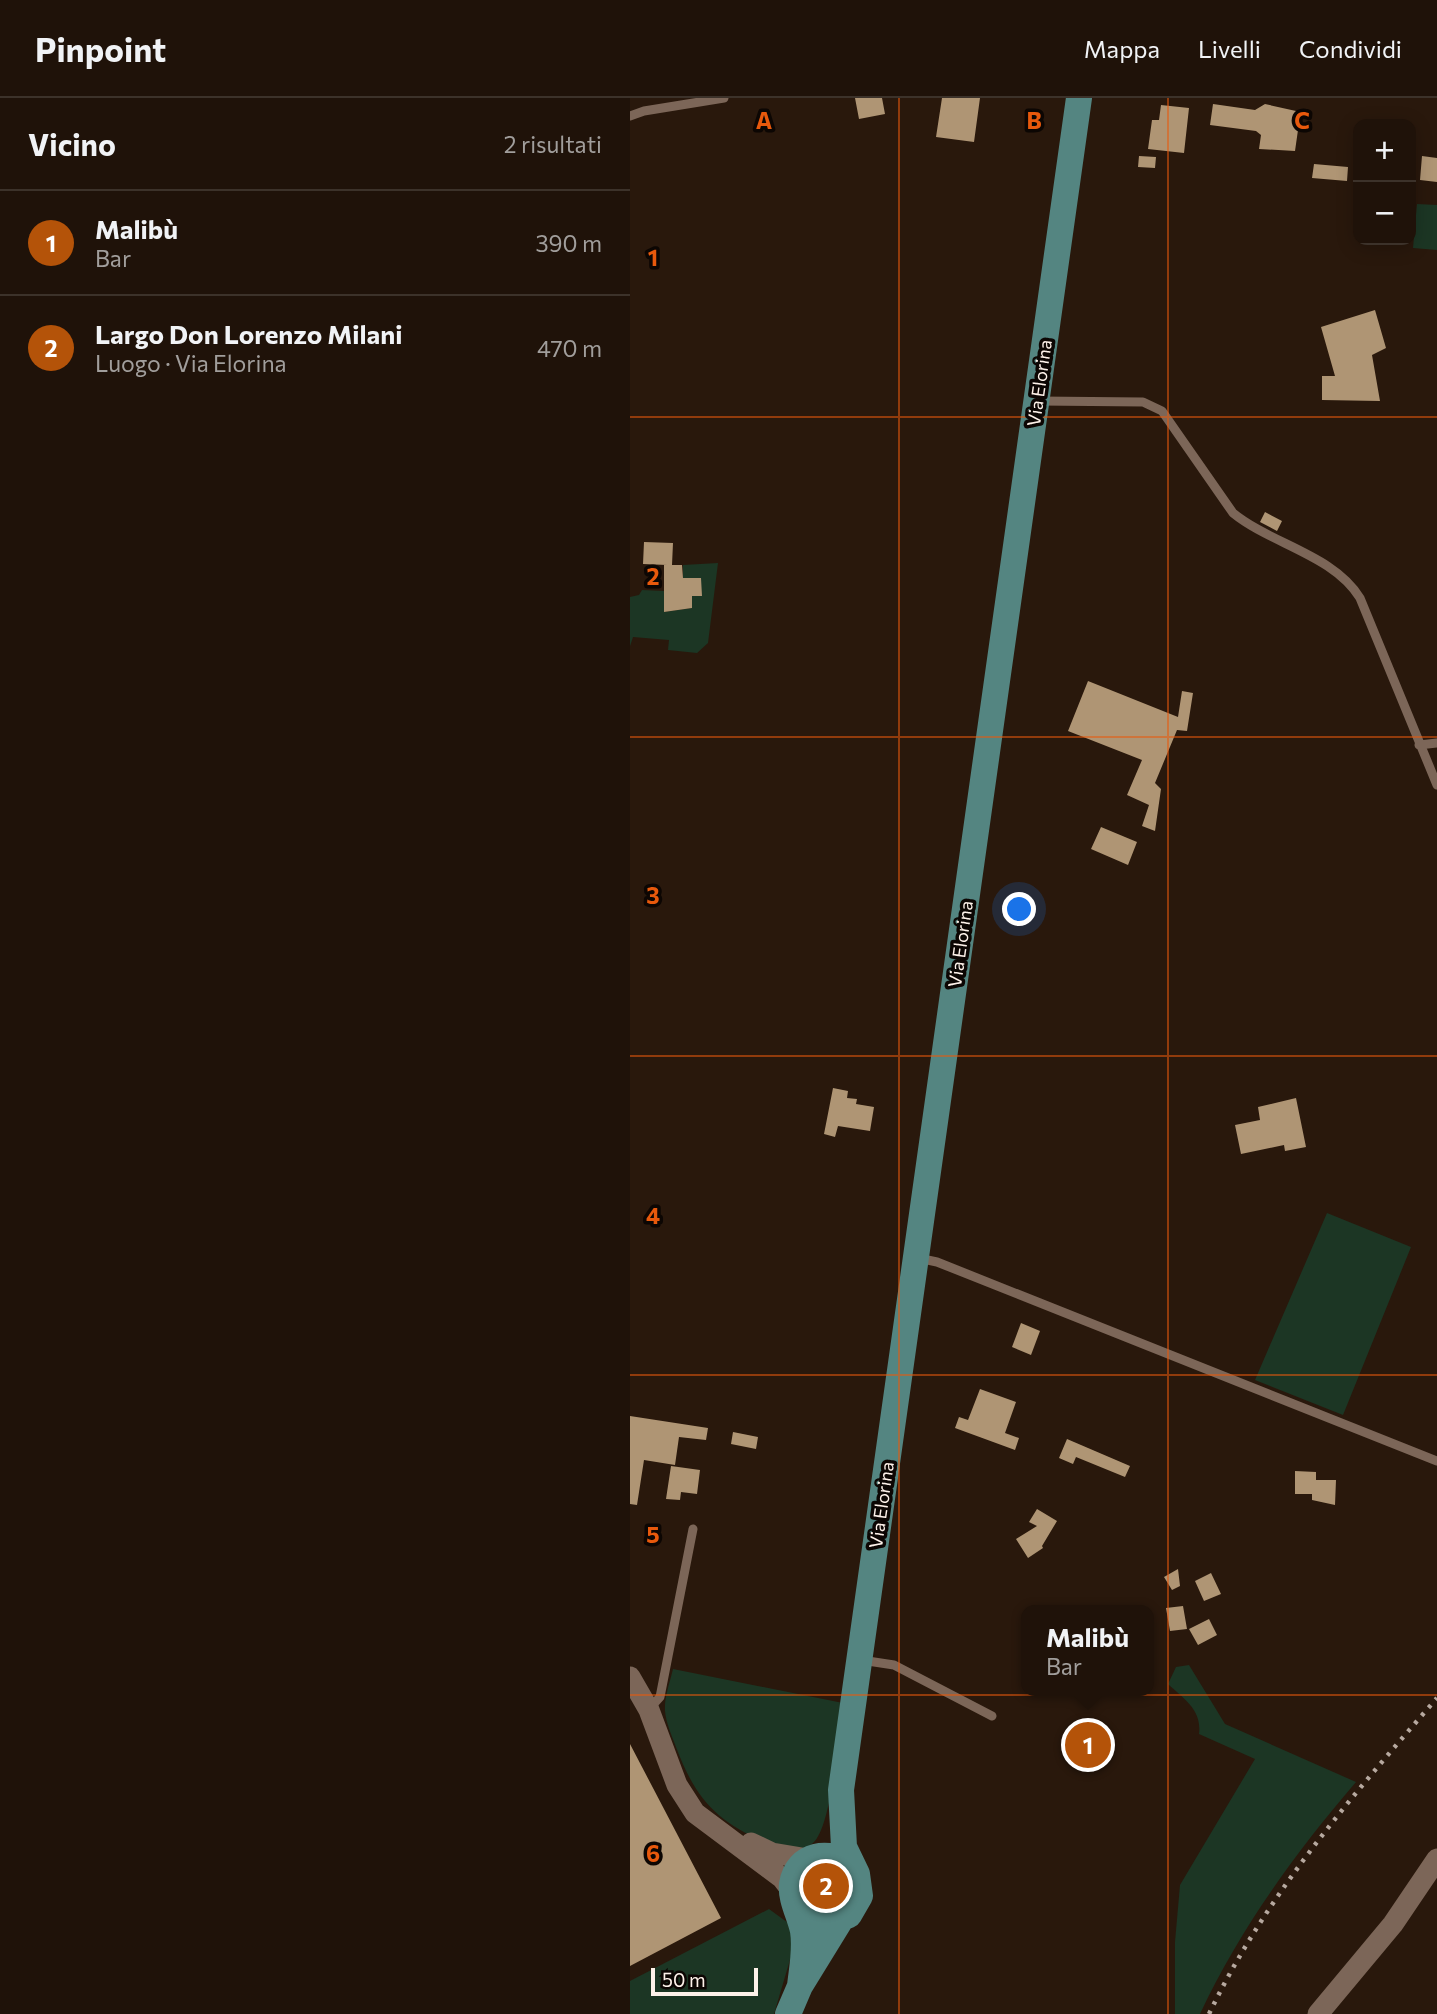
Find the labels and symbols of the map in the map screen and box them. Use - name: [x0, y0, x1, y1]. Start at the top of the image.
- text: A: [756, 106, 773, 134]
- text: B: [1026, 106, 1042, 134]
- text: C: [1294, 106, 1310, 134]
- text: 1: [648, 243, 658, 271]
- street label: Via Elorina: [1022, 338, 1056, 428]
- text: 2: [646, 562, 660, 590]
- text: 3: [646, 881, 660, 909]
- your location: [1002, 892, 1036, 926]
- street label: Via Elorina: [943, 899, 977, 989]
- text: 4: [646, 1201, 660, 1229]
- street label: Via Elorina: [864, 1460, 898, 1550]
- text: 5: [646, 1520, 660, 1548]
- pin: 1: [1065, 1719, 1111, 1771]
- text: 6: [646, 1839, 660, 1867]
- pin: 2: [803, 1860, 849, 1912]
- scale bar: [651, 1965, 758, 1997]

